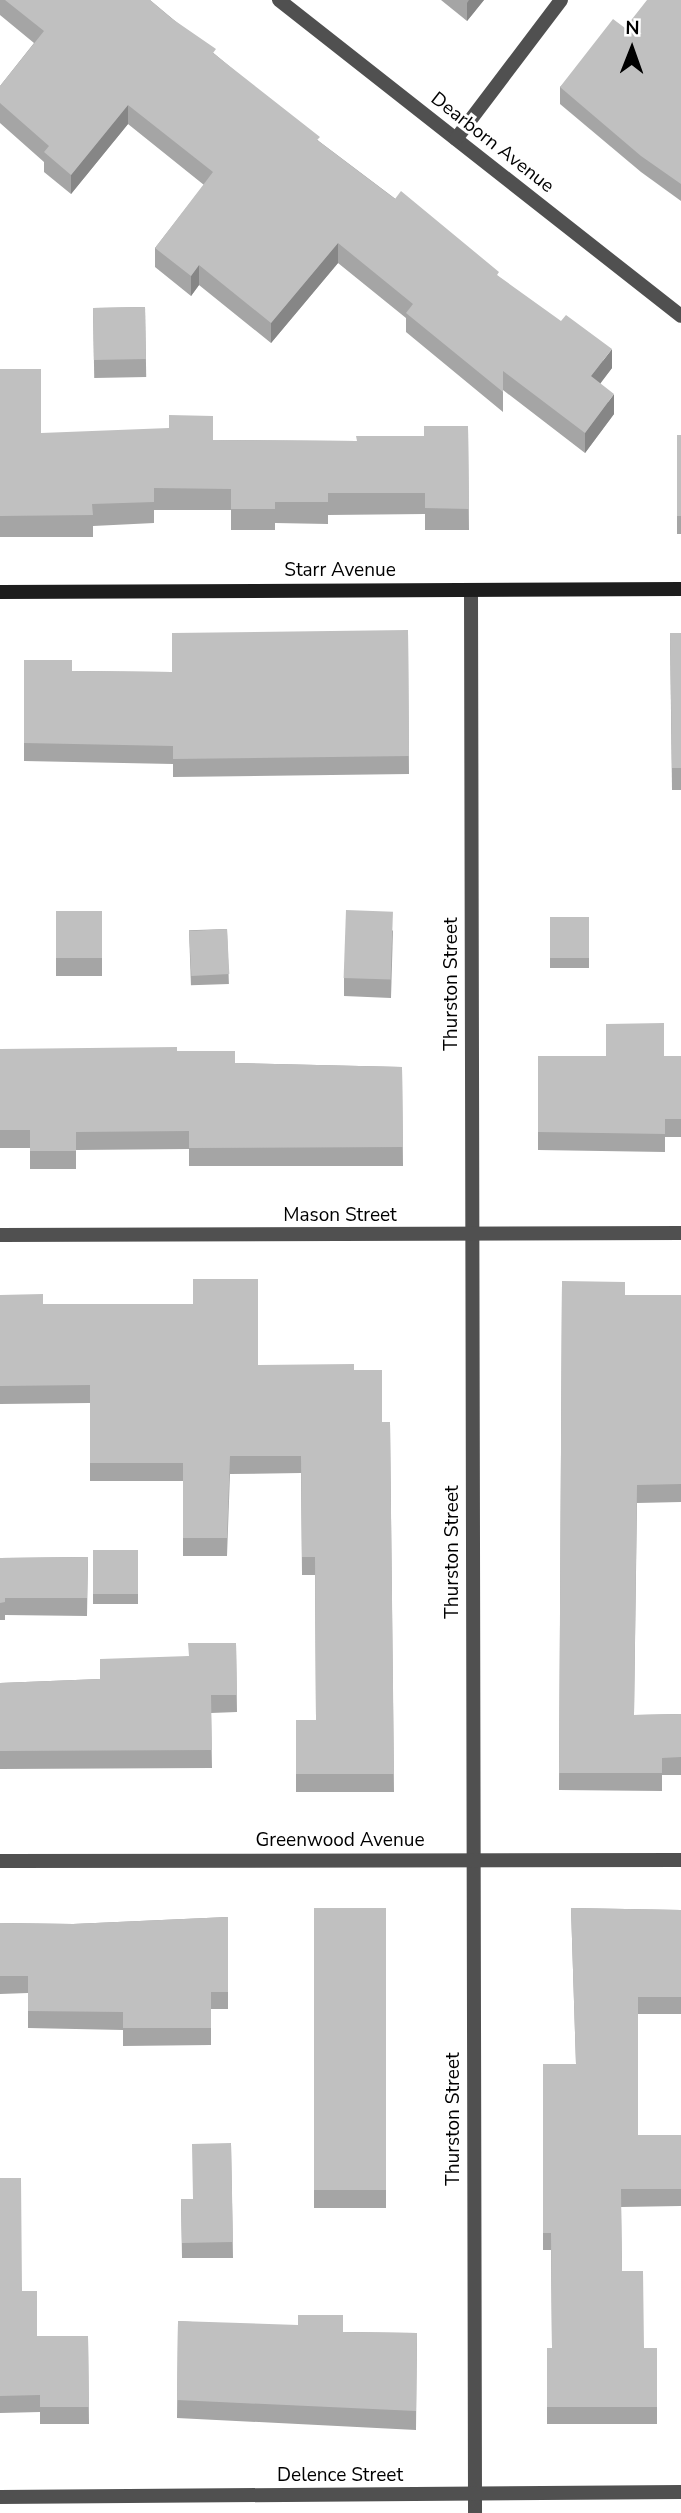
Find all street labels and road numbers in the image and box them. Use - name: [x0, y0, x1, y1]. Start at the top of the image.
- street label: Dearborn Avenue: [426, 88, 558, 198]
- street label: Starr Avenue: [284, 560, 396, 582]
- street label: Thurston Street: [441, 917, 463, 1051]
- street label: Mason Street: [283, 1205, 397, 1227]
- street label: Thurston Street: [442, 1485, 464, 1619]
- street label: Greenwood Avenue: [256, 1830, 424, 1852]
- street label: Thurston Street: [443, 2052, 465, 2186]
- street label: Delence Street: [277, 2465, 403, 2487]

